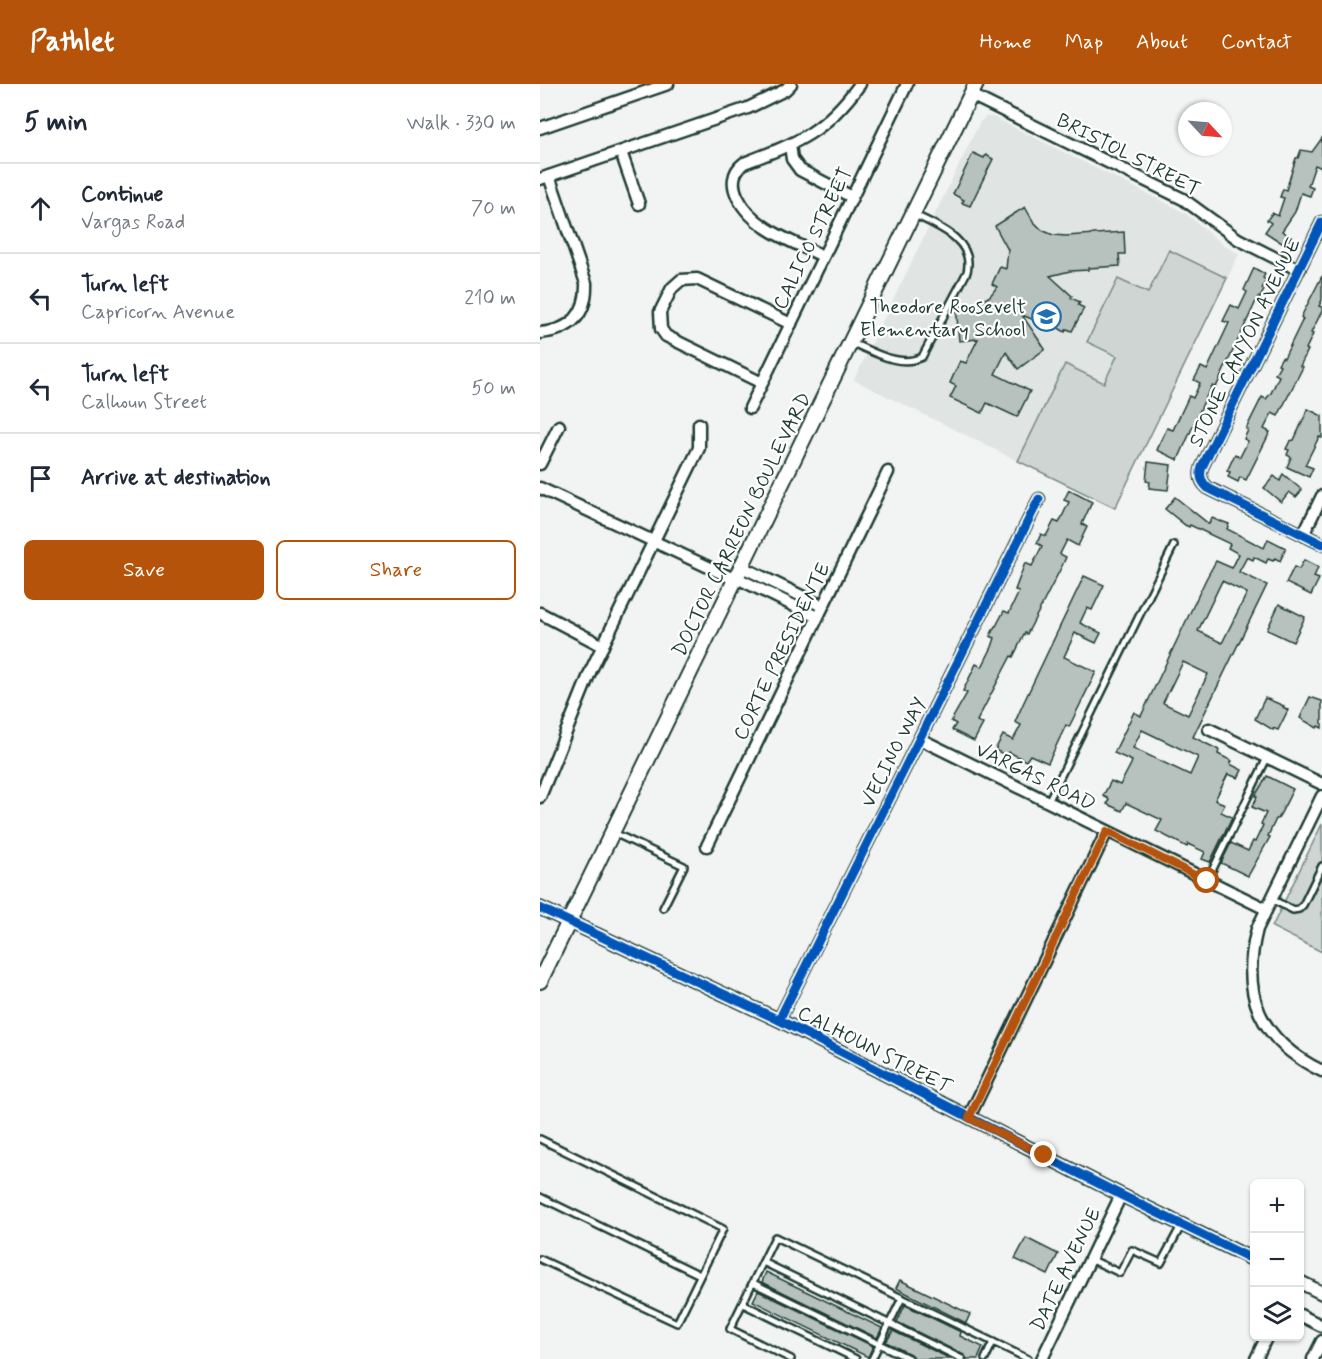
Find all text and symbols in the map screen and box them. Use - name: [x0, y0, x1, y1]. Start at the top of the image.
- text: Pathlet: [30, 24, 114, 61]
- text: Home: [980, 28, 1032, 56]
- text: Map: [1065, 28, 1103, 56]
- text: About: [1136, 28, 1188, 56]
- text: Contact: [1221, 28, 1292, 56]
- north arrow: [1178, 102, 1232, 156]
- text: 5 min: [24, 106, 88, 140]
- street label: BRISTOL STREET: [1052, 107, 1205, 203]
- text: Walk · 330 m: [407, 110, 516, 137]
- street label: CALICO STREET: [767, 163, 859, 314]
- text: Continue: [81, 181, 163, 209]
- icon: ahead: [24, 192, 57, 225]
- text: 70 m: [471, 195, 516, 222]
- text: Vargas Road: [81, 209, 185, 236]
- street label: STONE CANYON AVENUE: [1183, 233, 1308, 452]
- text: Turn left: [81, 271, 169, 299]
- icon: left: [24, 282, 57, 315]
- text: 210 m: [464, 285, 516, 312]
- place label: Theodore Roosevelt Elementary School: [860, 294, 1026, 344]
- text: Capricorn Avenue: [81, 299, 235, 326]
- school or university icon: Theodore Roosevelt Elementary School: [1031, 301, 1063, 333]
- text: Turn left: [81, 361, 169, 389]
- icon: left: [24, 372, 57, 405]
- text: 50 m: [471, 375, 516, 402]
- street label: DOCTOR CARREON BOULEVARD: [666, 388, 818, 661]
- text: Calhoun Street: [81, 389, 207, 416]
- icon: arrive: [24, 462, 57, 495]
- text: Arrive at destination: [81, 464, 271, 492]
- button: Save: [24, 540, 264, 600]
- button: Share: [276, 540, 516, 600]
- street label: CORTE PRESIDENTE: [728, 558, 837, 745]
- street label: VECINO WAY: [855, 693, 934, 812]
- street label: VARGAS ROAD: [971, 737, 1100, 818]
- route start: [1193, 867, 1219, 893]
- street label: CALHOUN STREET: [793, 1000, 957, 1101]
- route end: [1030, 1141, 1056, 1167]
- map controls: [1250, 1179, 1304, 1341]
- button: +: [1250, 1179, 1304, 1233]
- street label: DATE AVENUE: [1025, 1203, 1108, 1336]
- button: −: [1250, 1233, 1304, 1287]
- button: layers: [1250, 1287, 1304, 1341]

